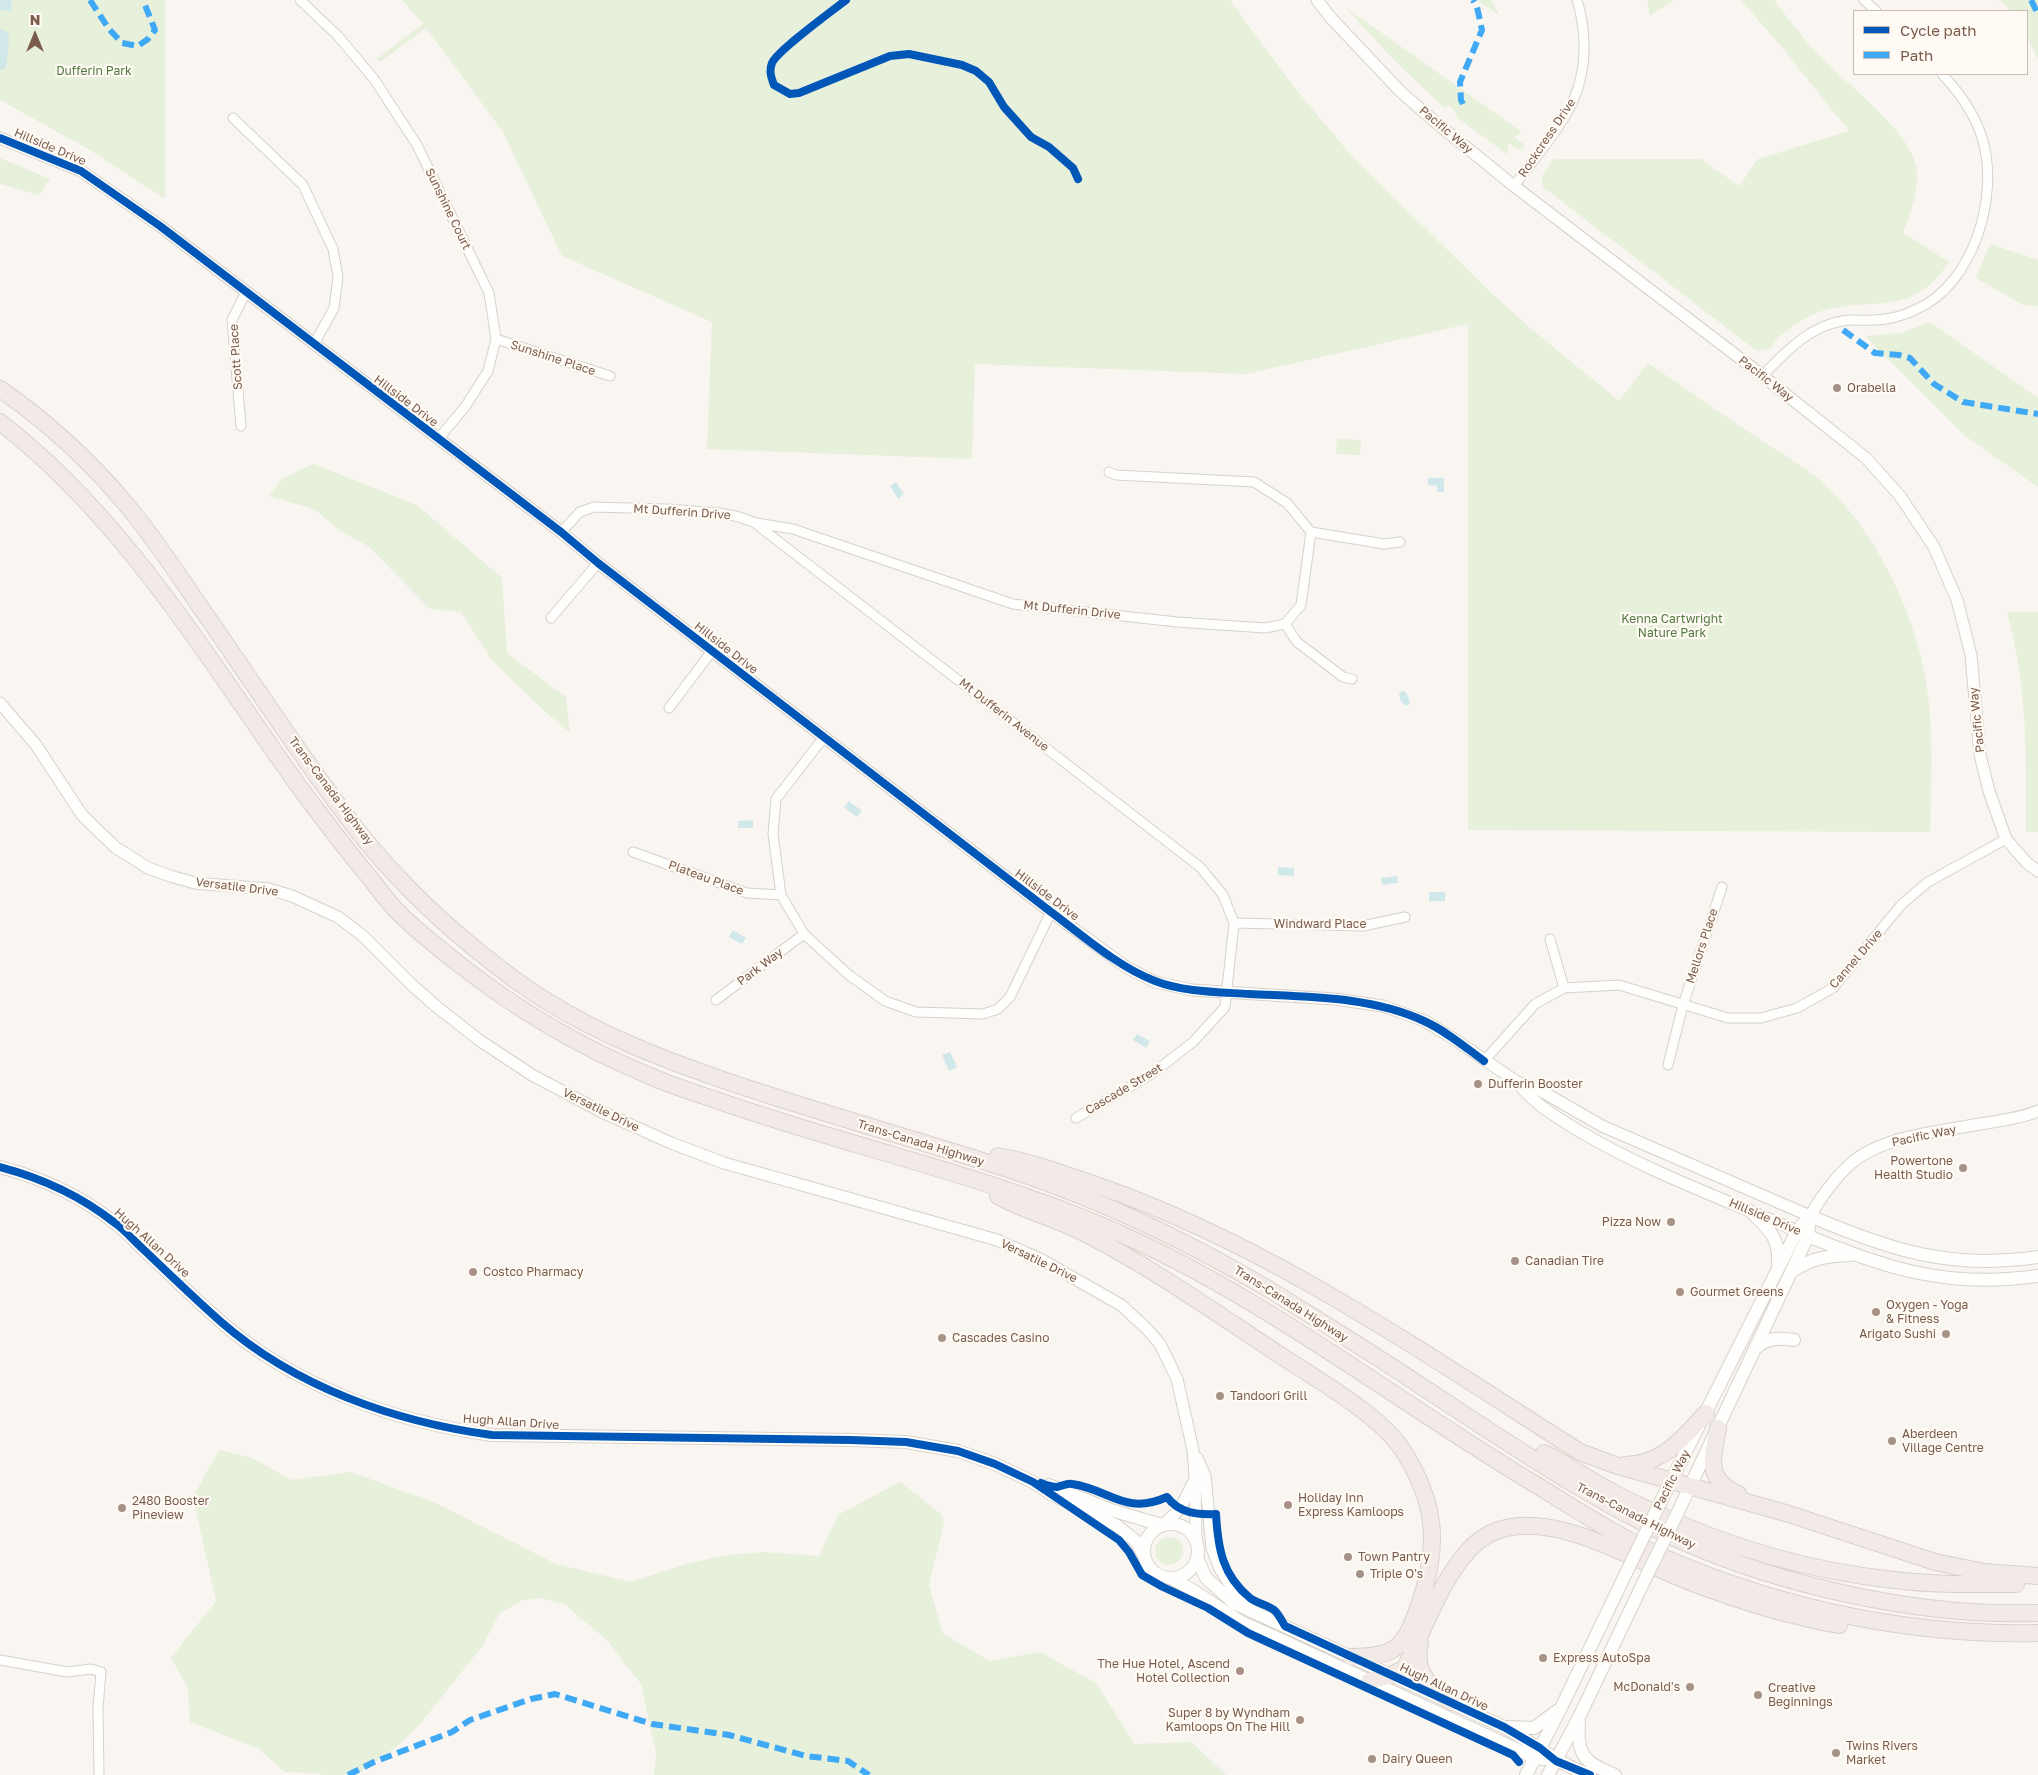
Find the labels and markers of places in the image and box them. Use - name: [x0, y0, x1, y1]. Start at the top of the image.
- place label: Orabella: [1847, 381, 1896, 395]
- marker: Orabella: [1831, 382, 1843, 394]
- place label: Dufferin Booster: [1488, 1077, 1583, 1091]
- marker: Dufferin Booster: [1472, 1078, 1484, 1090]
- place label: Powertone Health Studio: [1874, 1154, 1953, 1182]
- marker: Powertone Health Studio: [1957, 1162, 1969, 1174]
- place label: Pizza Now: [1602, 1215, 1661, 1229]
- marker: Pizza Now: [1665, 1216, 1677, 1228]
- place label: Canadian Tire: [1525, 1254, 1604, 1268]
- marker: Canadian Tire: [1509, 1255, 1521, 1267]
- place label: Costco Pharmacy: [483, 1265, 583, 1279]
- marker: Costco Pharmacy: [467, 1266, 479, 1278]
- place label: Gourmet Greens: [1690, 1285, 1784, 1299]
- marker: Gourmet Greens: [1674, 1286, 1686, 1298]
- place label: Oxygen - Yoga & Fitness: [1886, 1298, 1968, 1326]
- marker: Oxygen - Yoga & Fitness: [1870, 1306, 1882, 1318]
- place label: Arigato Sushi: [1859, 1327, 1936, 1341]
- marker: Arigato Sushi: [1940, 1328, 1952, 1340]
- place label: Cascades Casino: [952, 1331, 1049, 1345]
- marker: Cascades Casino: [936, 1332, 948, 1344]
- place label: Tandoori Grill: [1230, 1389, 1307, 1403]
- marker: Tandoori Grill: [1214, 1390, 1226, 1402]
- place label: Aberdeen Village Centre: [1902, 1427, 1984, 1455]
- marker: Aberdeen Village Centre: [1886, 1435, 1898, 1447]
- place label: Holiday Inn Express Kamloops: [1298, 1491, 1404, 1519]
- place label: 2480 Booster Pineview: [132, 1494, 209, 1522]
- marker: Holiday Inn Express Kamloops: [1282, 1499, 1294, 1511]
- marker: 2480 Booster Pineview: [116, 1502, 128, 1514]
- place label: Town Pantry: [1358, 1550, 1430, 1564]
- marker: Town Pantry: [1342, 1551, 1354, 1563]
- place label: Triple O's: [1370, 1567, 1423, 1581]
- marker: Triple O's: [1354, 1568, 1366, 1580]
- place label: Express AutoSpa: [1553, 1651, 1650, 1665]
- marker: Express AutoSpa: [1537, 1652, 1549, 1664]
- place label: The Hue Hotel, Ascend Hotel Collection: [1097, 1657, 1230, 1685]
- marker: The Hue Hotel, Ascend Hotel Collection: [1234, 1665, 1246, 1677]
- place label: McDonald's: [1613, 1680, 1680, 1694]
- marker: McDonald's: [1684, 1681, 1696, 1693]
- place label: Creative Beginnings: [1768, 1681, 1833, 1709]
- marker: Creative Beginnings: [1752, 1689, 1764, 1701]
- place label: Super 8 by Wyndham Kamloops On The Hill: [1166, 1706, 1290, 1734]
- marker: Super 8 by Wyndham Kamloops On The Hill: [1294, 1714, 1306, 1726]
- place label: Twins Rivers Market: [1846, 1739, 1918, 1767]
- marker: Twins Rivers Market: [1830, 1747, 1842, 1759]
- place label: Dairy Queen: [1382, 1752, 1453, 1766]
- marker: Dairy Queen: [1366, 1753, 1378, 1765]

